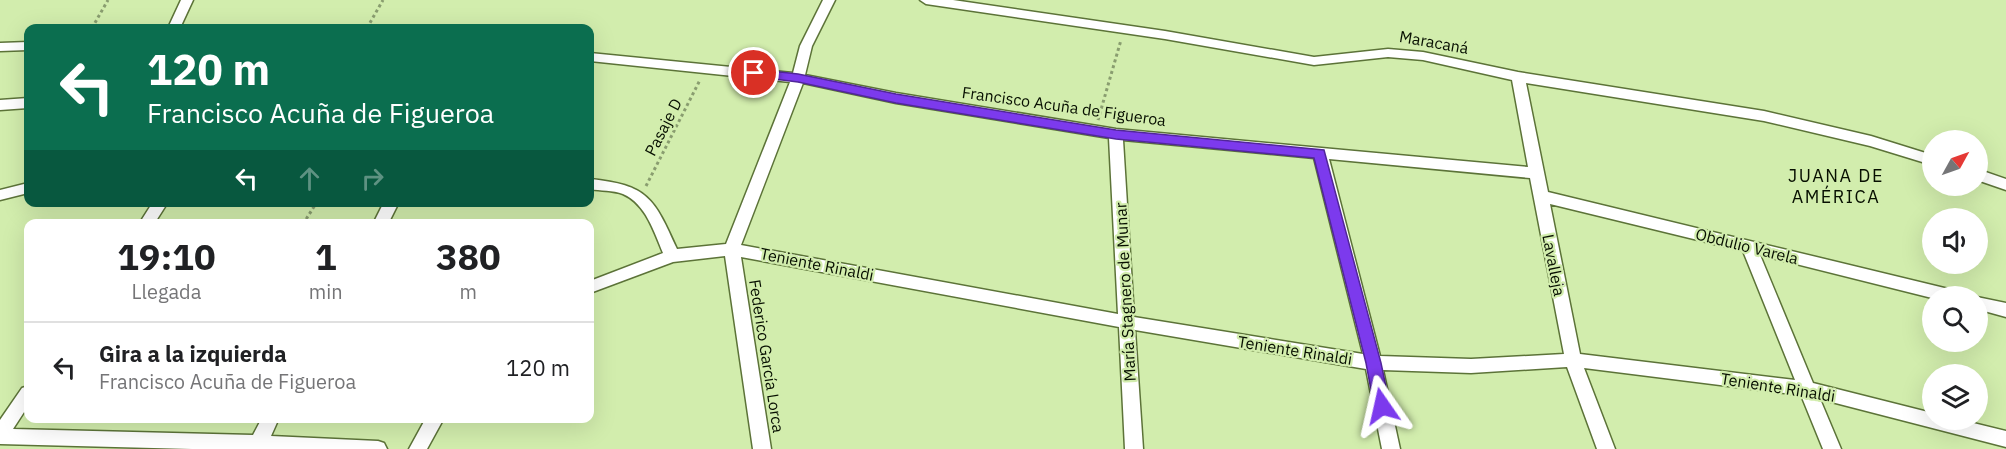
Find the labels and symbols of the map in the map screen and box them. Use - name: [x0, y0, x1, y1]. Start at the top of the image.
- street label: Maracaná: [1398, 26, 1471, 58]
- pin: [728, 47, 779, 98]
- street label: Francisco Acuña de Figueroa: [961, 82, 1168, 130]
- street label: Pasaje D: [640, 95, 686, 159]
- north arrow: [1922, 130, 1988, 196]
- district label: JUANA DE AMÉRICA: [1788, 164, 1884, 208]
- street label: María Stagnero de Munar: [1110, 202, 1140, 382]
- street label: Obdulio Varela: [1693, 224, 1801, 269]
- street label: Lavalleja: [1538, 232, 1570, 298]
- street label: Teniente Rinaldi: [758, 243, 876, 285]
- street label: Federico García Lorca: [745, 278, 789, 435]
- street label: Teniente Rinaldi: [1236, 331, 1354, 369]
- street label: Teniente Rinaldi: [1719, 368, 1837, 406]
- position arrow: [1350, 374, 1414, 438]

